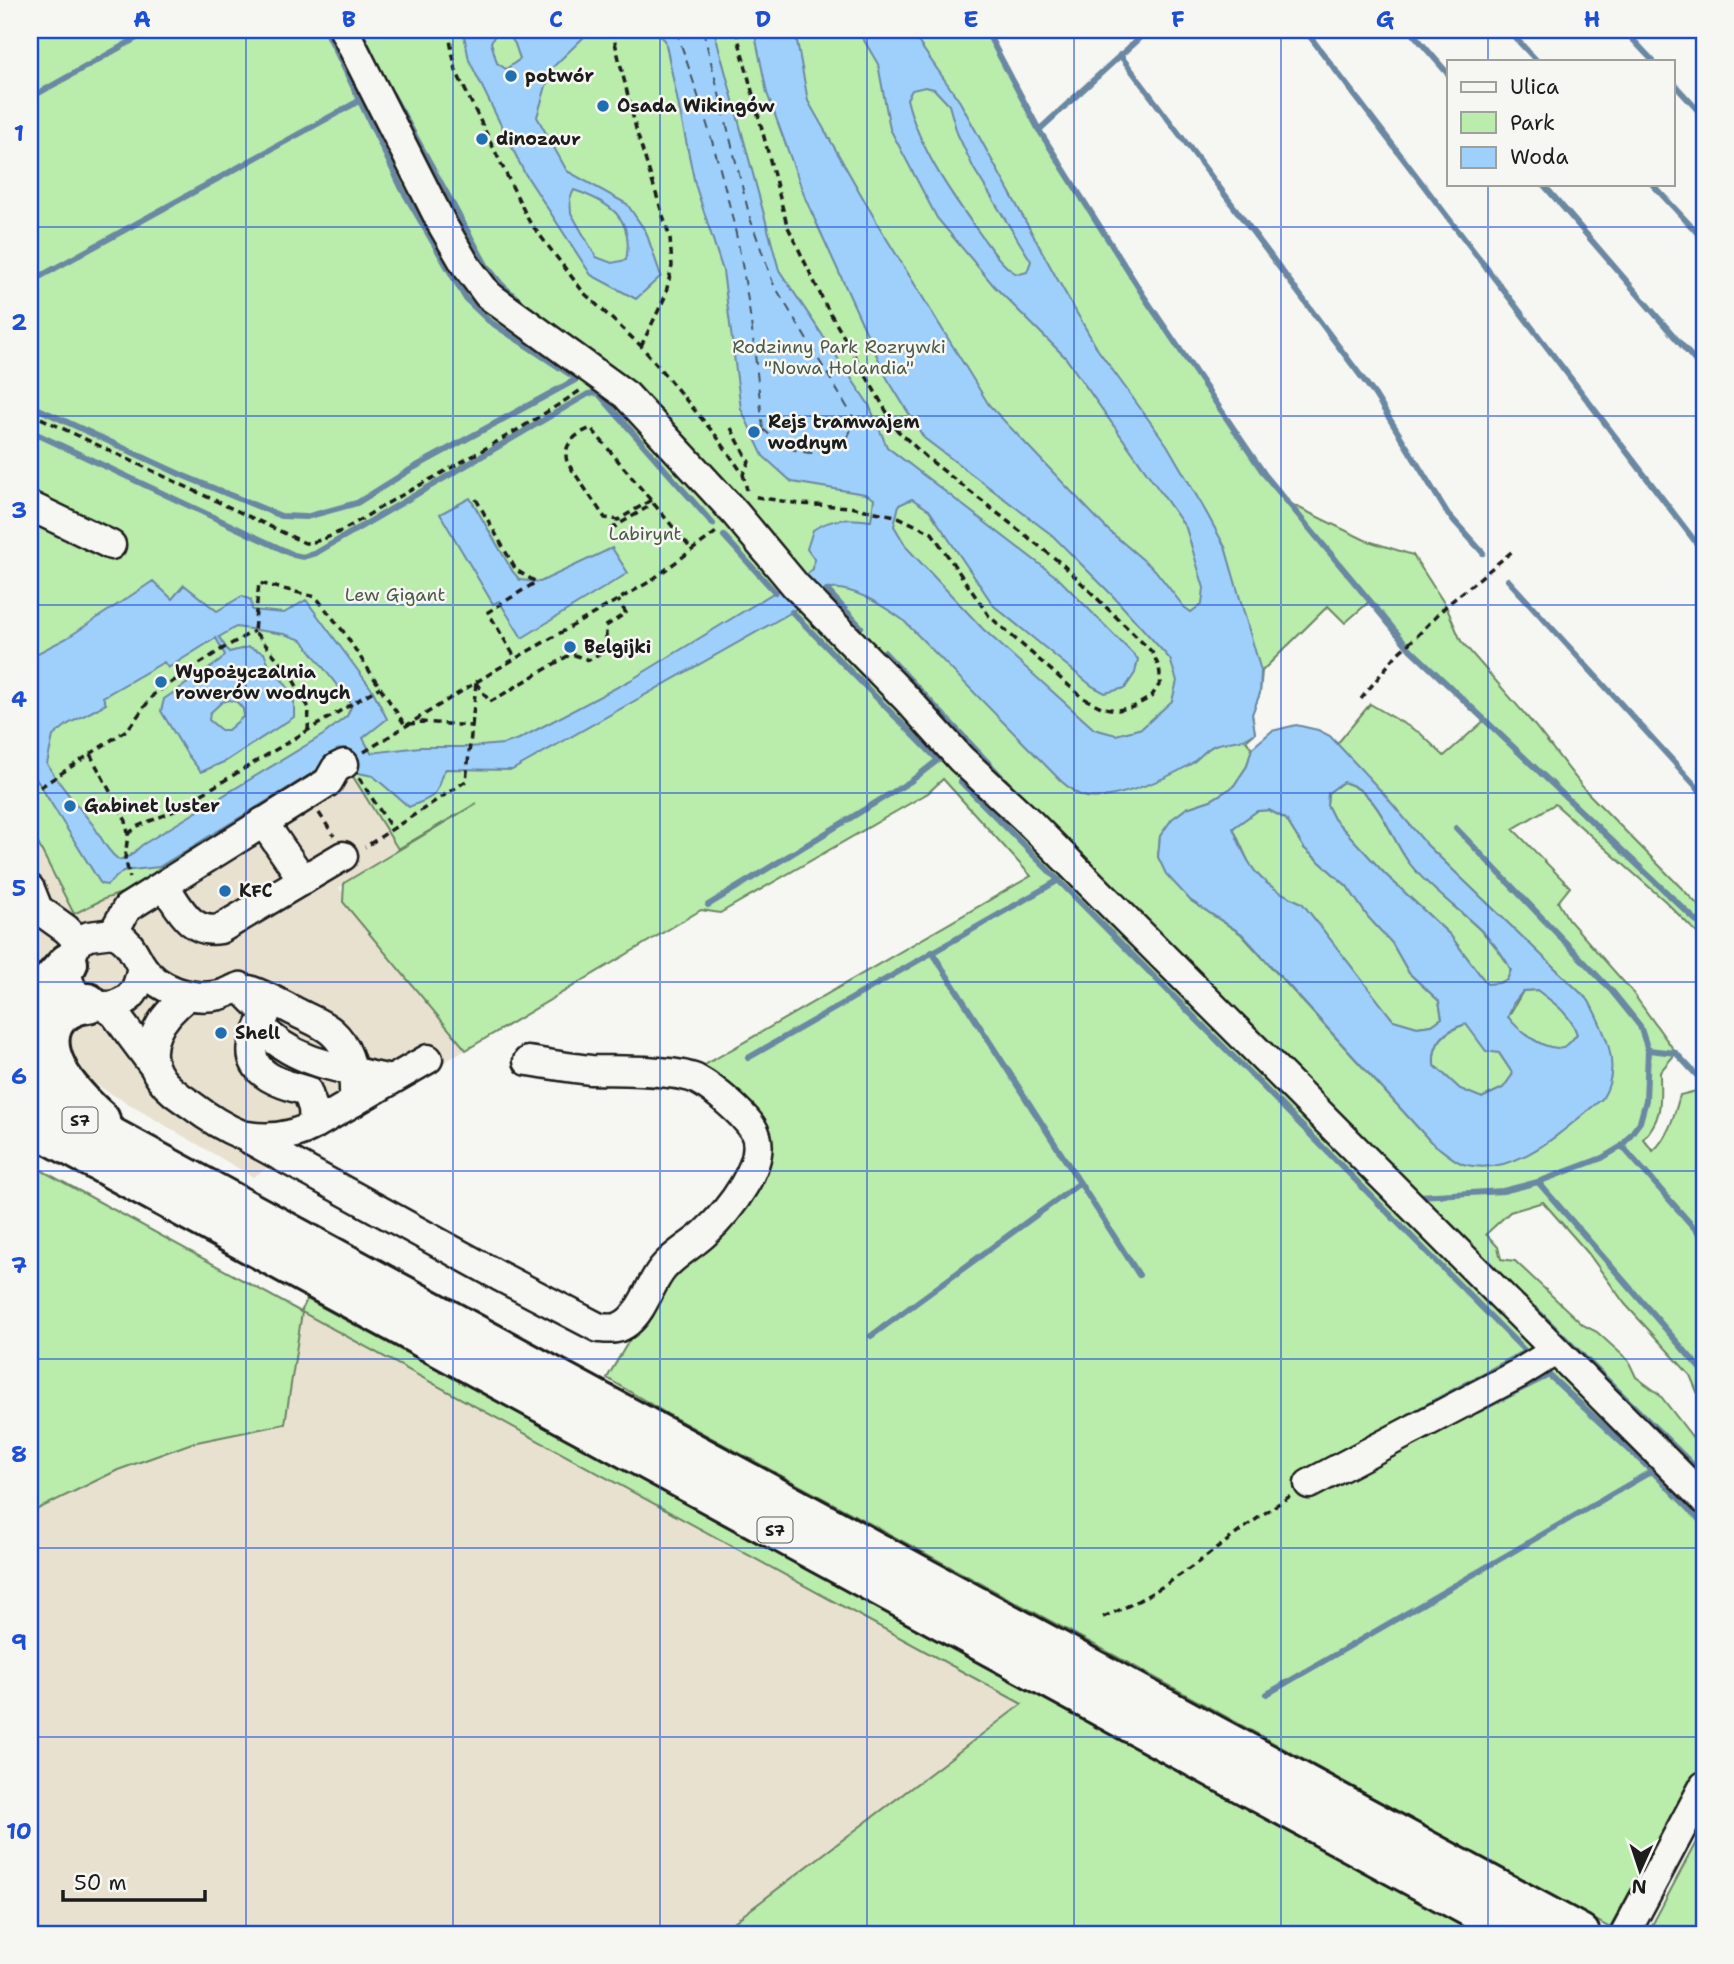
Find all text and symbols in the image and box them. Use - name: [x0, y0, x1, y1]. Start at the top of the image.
- text: A: [133, 4, 151, 34]
- text: B: [342, 4, 356, 34]
- text: C: [549, 4, 563, 34]
- text: D: [755, 4, 771, 34]
- text: E: [963, 4, 979, 34]
- text: F: [1171, 4, 1185, 34]
- text: G: [1376, 4, 1395, 34]
- text: H: [1584, 4, 1600, 34]
- legend: [1447, 60, 1674, 186]
- place label: potwór: [525, 64, 594, 88]
- marker: potwór: [503, 68, 519, 84]
- text: Ulica: [1510, 73, 1559, 101]
- place label: Osada Wikingów: [617, 94, 775, 118]
- marker: Osada Wikingów: [595, 98, 611, 114]
- text: Park: [1510, 109, 1555, 137]
- text: 1: [14, 118, 24, 148]
- place label: dinozaur: [496, 127, 581, 151]
- marker: dinozaur: [474, 131, 490, 147]
- text: Woda: [1510, 143, 1568, 171]
- text: 2: [11, 307, 27, 337]
- park label: Rodzinny Park Rozrywki "Nowa Holandia": [732, 335, 946, 380]
- place label: Rejs tramwajem wodnym: [768, 410, 920, 455]
- marker: Rejs tramwajem wodnym: [746, 424, 762, 440]
- text: 3: [11, 495, 27, 525]
- park label: Labirynt: [609, 522, 682, 546]
- park label: Lew Gigant: [345, 583, 445, 607]
- place label: Belgijki: [584, 635, 651, 659]
- marker: Belgijki: [562, 639, 578, 655]
- place label: Wypożyczalnia rowerów wodnych: [175, 660, 351, 705]
- marker: Wypożyczalnia rowerów wodnych: [153, 674, 169, 690]
- text: 4: [11, 684, 27, 714]
- place label: Gabinet luster: [84, 794, 220, 818]
- marker: Gabinet luster: [62, 798, 78, 814]
- text: 5: [12, 873, 26, 903]
- place label: KFC: [239, 879, 273, 903]
- marker: KFC: [217, 883, 233, 899]
- place label: Shell: [235, 1021, 280, 1045]
- marker: Shell: [213, 1025, 229, 1041]
- text: 6: [11, 1061, 27, 1091]
- road number: S7: [62, 1108, 98, 1132]
- text: 7: [11, 1250, 27, 1280]
- text: 8: [11, 1439, 27, 1469]
- road number: S7: [758, 1518, 792, 1542]
- text: 9: [11, 1627, 27, 1657]
- text: 10: [6, 1816, 32, 1846]
- north arrow: [1604, 1834, 1674, 1904]
- scale bar: [63, 1859, 205, 1903]
- text: 50 m: [74, 1869, 127, 1897]
- text: N: [1631, 1874, 1647, 1899]

